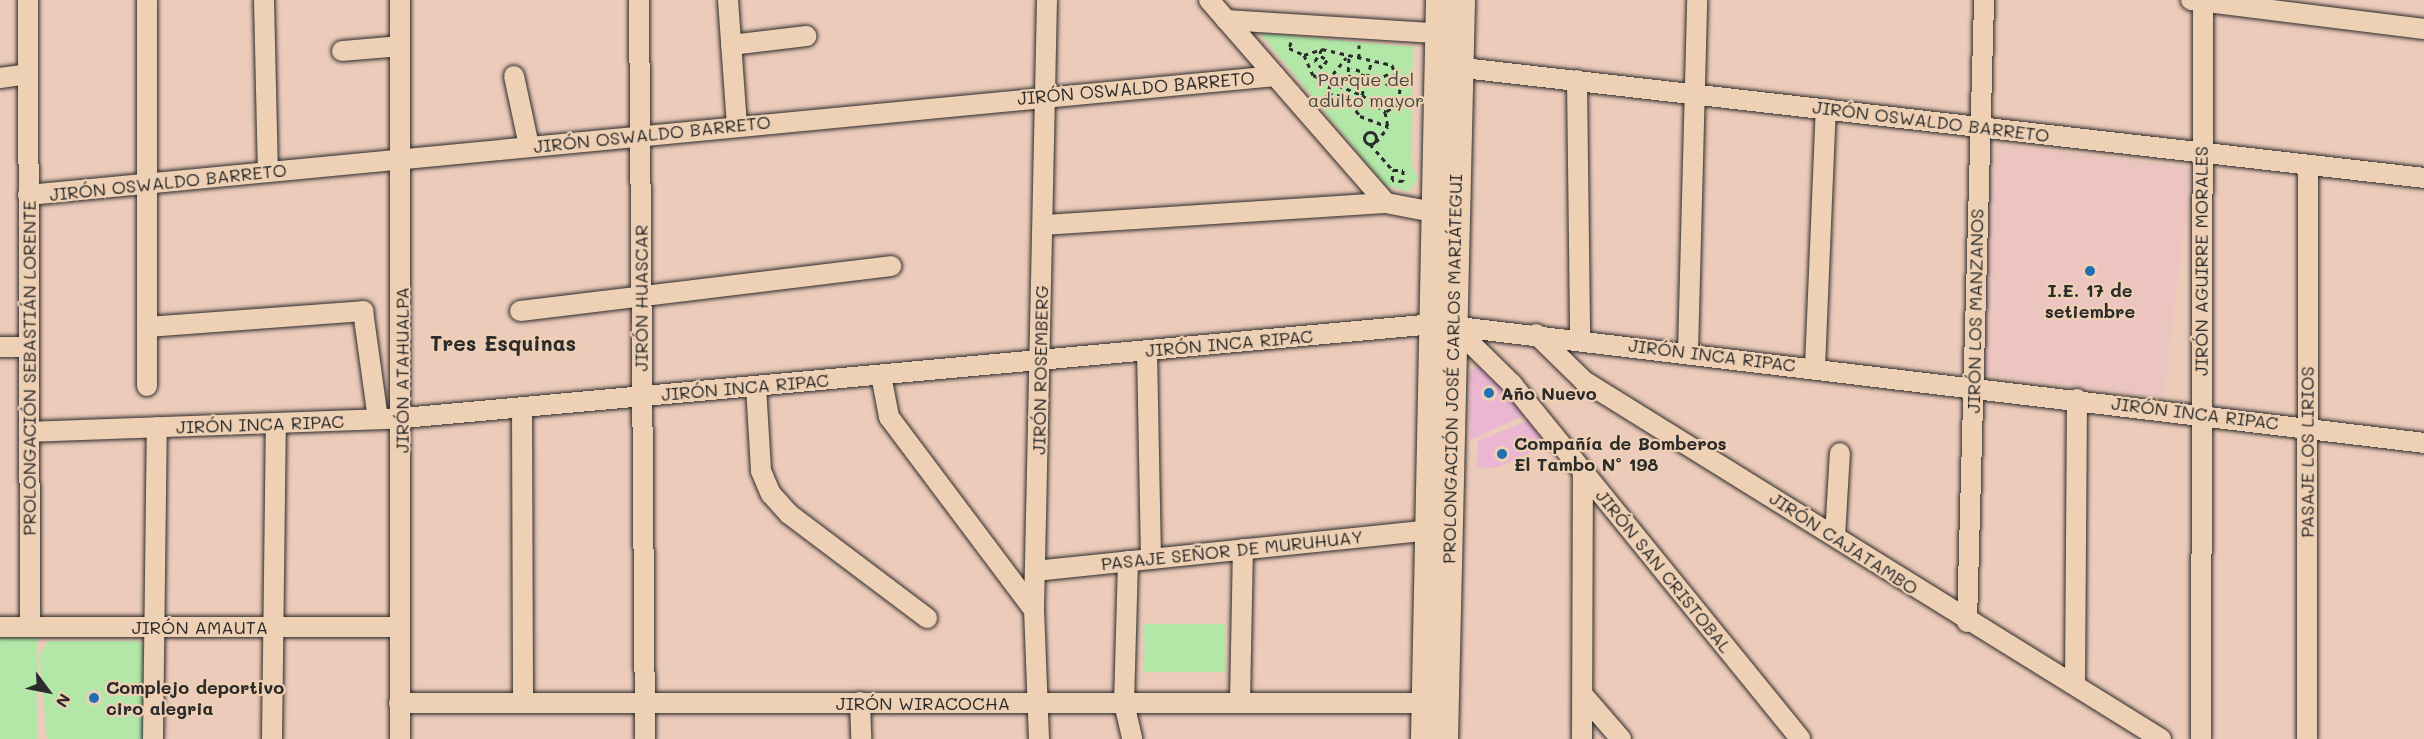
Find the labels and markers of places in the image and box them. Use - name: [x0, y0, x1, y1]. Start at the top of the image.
- marker: I.E. 17 de setiembre: [2083, 264, 2097, 278]
- place label: I.E. 17 de setiembre: [2045, 280, 2135, 322]
- place label: Año Nuevo: [1501, 382, 1597, 404]
- marker: Año Nuevo: [1482, 386, 1496, 400]
- place label: Compañía de Bomberos El Tambo Nº 198: [1514, 433, 1727, 476]
- marker: Compañía de Bomberos El Tambo Nº 198: [1495, 447, 1509, 461]
- place label: Complejo deportivo ciro alegria: [106, 677, 284, 720]
- marker: Complejo deportivo ciro alegria: [87, 691, 101, 705]

